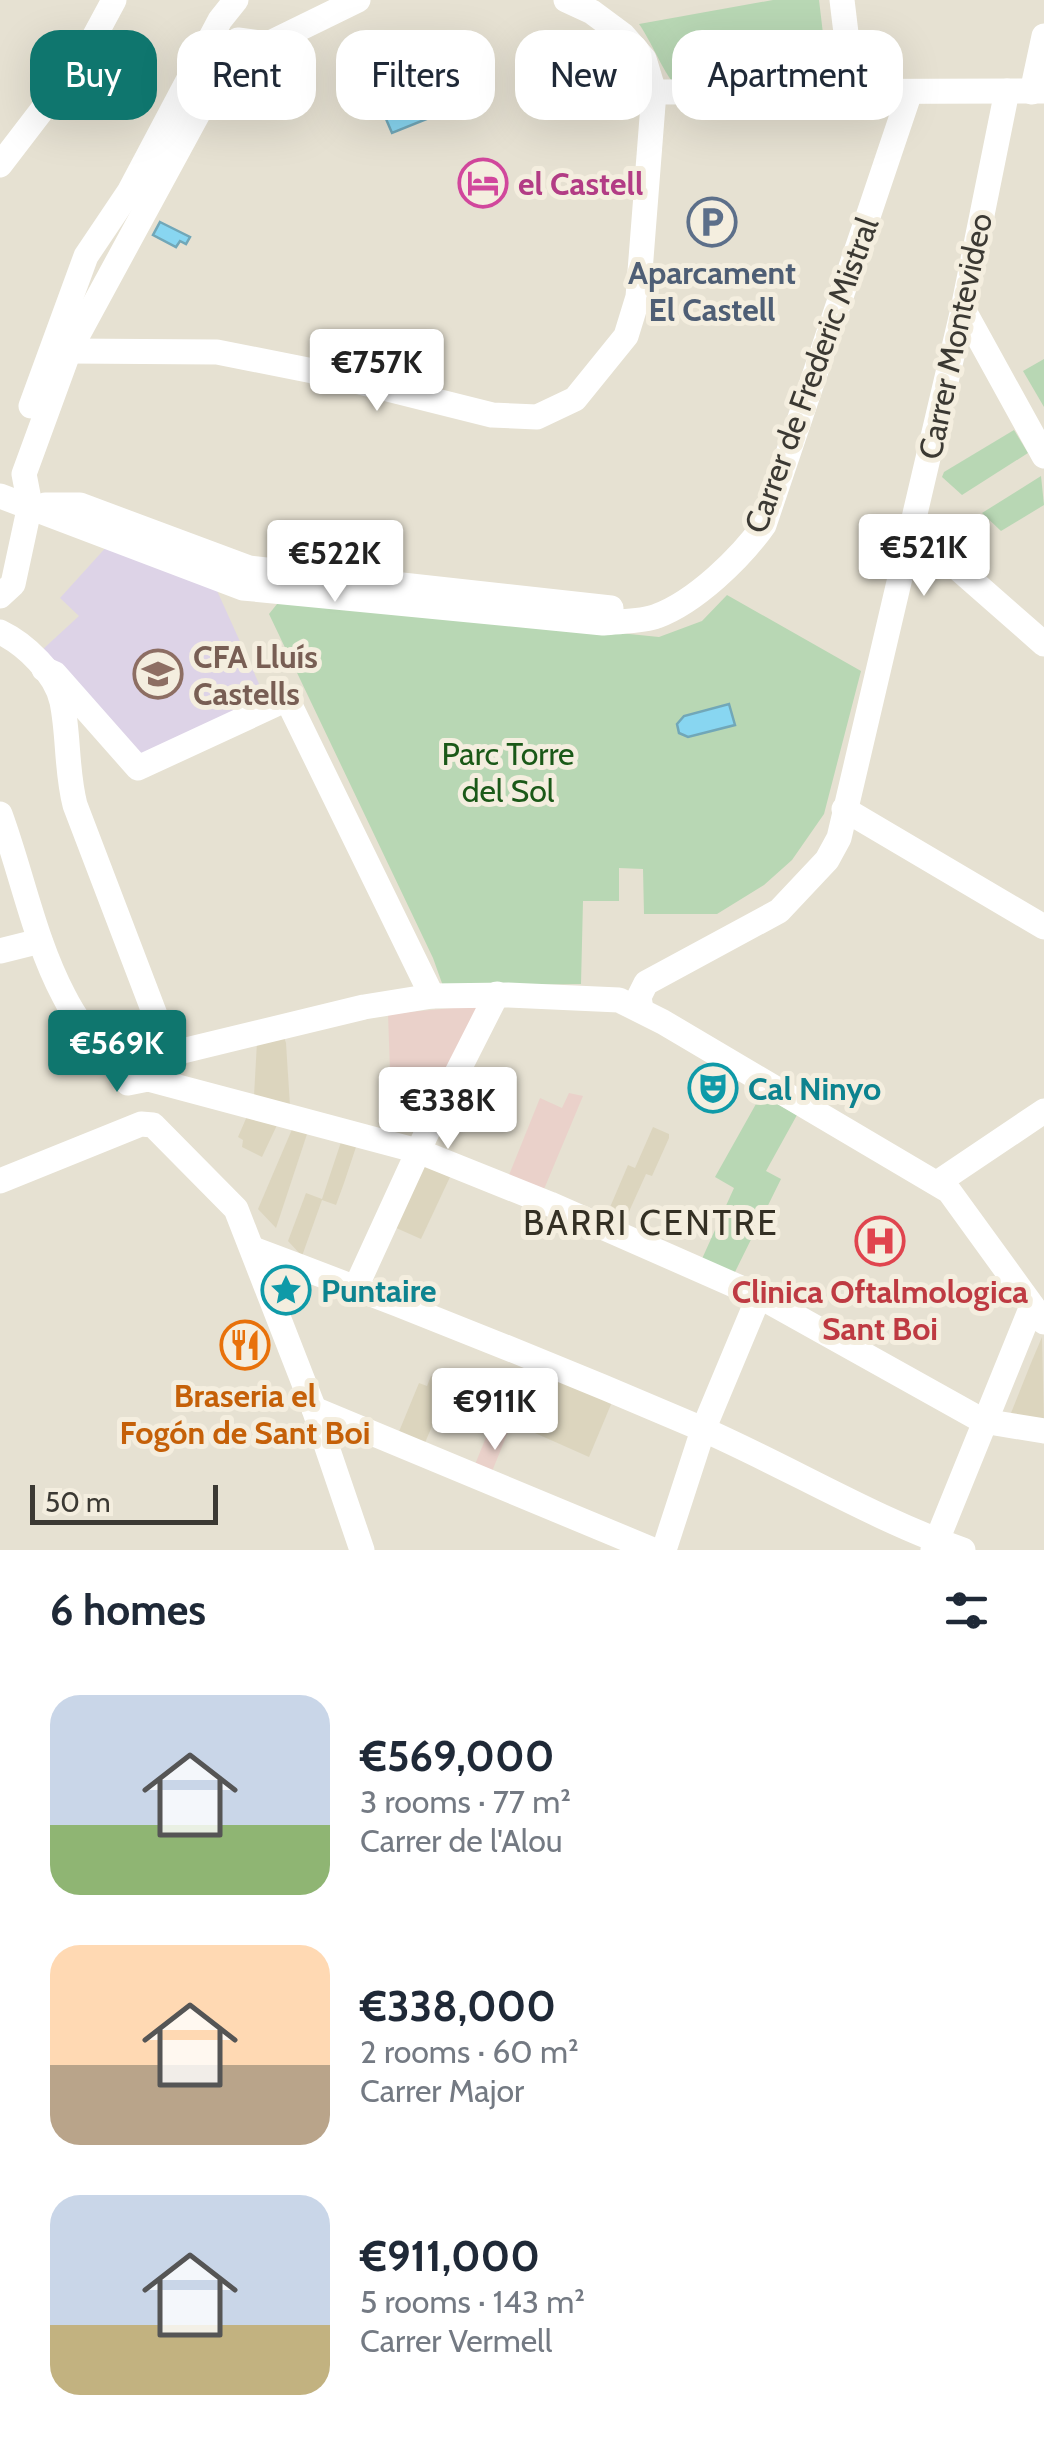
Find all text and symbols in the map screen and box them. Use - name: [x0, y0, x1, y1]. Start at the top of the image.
- chip: Buy: [30, 30, 157, 120]
- chip: Rent: [177, 30, 316, 120]
- chip: Filters: [336, 30, 495, 120]
- chip: New: [515, 30, 652, 120]
- chip: Apartment: [672, 30, 903, 120]
- hotel icon: el Castell: [457, 157, 509, 209]
- place label: el Castell: [518, 164, 643, 203]
- parking icon: Aparcament El Castell: [686, 196, 738, 248]
- street label: Carrer Montevideo: [910, 209, 1000, 463]
- street label: Carrer de Frederic Mistral: [736, 211, 886, 538]
- place label: Aparcament El Castell: [628, 253, 796, 329]
- pin: €757K: [307, 329, 447, 414]
- text: €757K: [332, 342, 422, 381]
- pin: €521K: [854, 514, 994, 599]
- pin: €522K: [265, 520, 405, 605]
- text: €521K: [881, 527, 967, 566]
- text: €522K: [289, 533, 381, 572]
- place label: CFA Lluís Castells: [193, 637, 318, 713]
- school or university icon: CFA Lluís Castells: [132, 648, 184, 700]
- park label: Parc Torre del Sol: [442, 734, 574, 810]
- pin: €569K: [47, 1010, 187, 1095]
- text: €569K: [70, 1023, 164, 1062]
- theatre icon: Cal Ninyo: [687, 1062, 739, 1114]
- pin: €338K: [378, 1067, 518, 1152]
- place label: Cal Ninyo: [748, 1069, 881, 1108]
- text: €338K: [401, 1080, 495, 1119]
- district label: BARRI CENTRE: [523, 1201, 779, 1244]
- hospital icon: Clinica Oftalmologica Sant Boi: [854, 1215, 906, 1267]
- place icon: Puntaire: [260, 1264, 312, 1316]
- place label: Puntaire: [321, 1271, 436, 1310]
- place label: Clinica Oftalmologica Sant Boi: [732, 1272, 1028, 1348]
- restaurant icon: Braseria el Fogón de Sant Boi: [219, 1319, 271, 1371]
- pin: €911K: [425, 1368, 565, 1453]
- place label: Braseria el Fogón de Sant Boi: [119, 1376, 371, 1452]
- text: €911K: [454, 1381, 536, 1420]
- scale bar: [30, 1480, 218, 1524]
- text: 50 m: [45, 1485, 111, 1519]
- icon: filters: [939, 1583, 994, 1638]
- text: 6 homes: [50, 1584, 206, 1636]
- text: €569,000: [360, 1730, 554, 1782]
- icon: home: [130, 1735, 250, 1855]
- text: 3 rooms · 77 m²: [360, 1782, 571, 1821]
- text: Carrer de l'Alou: [360, 1821, 563, 1860]
- text: €338,000: [360, 1980, 556, 2032]
- icon: home: [130, 1985, 250, 2105]
- text: 2 rooms · 60 m²: [360, 2032, 579, 2071]
- text: Carrer Major: [360, 2071, 524, 2110]
- text: €911,000: [360, 2230, 540, 2282]
- icon: home: [130, 2235, 250, 2355]
- text: 5 rooms · 143 m²: [360, 2282, 585, 2321]
- text: Carrer Vermell: [360, 2321, 552, 2360]

